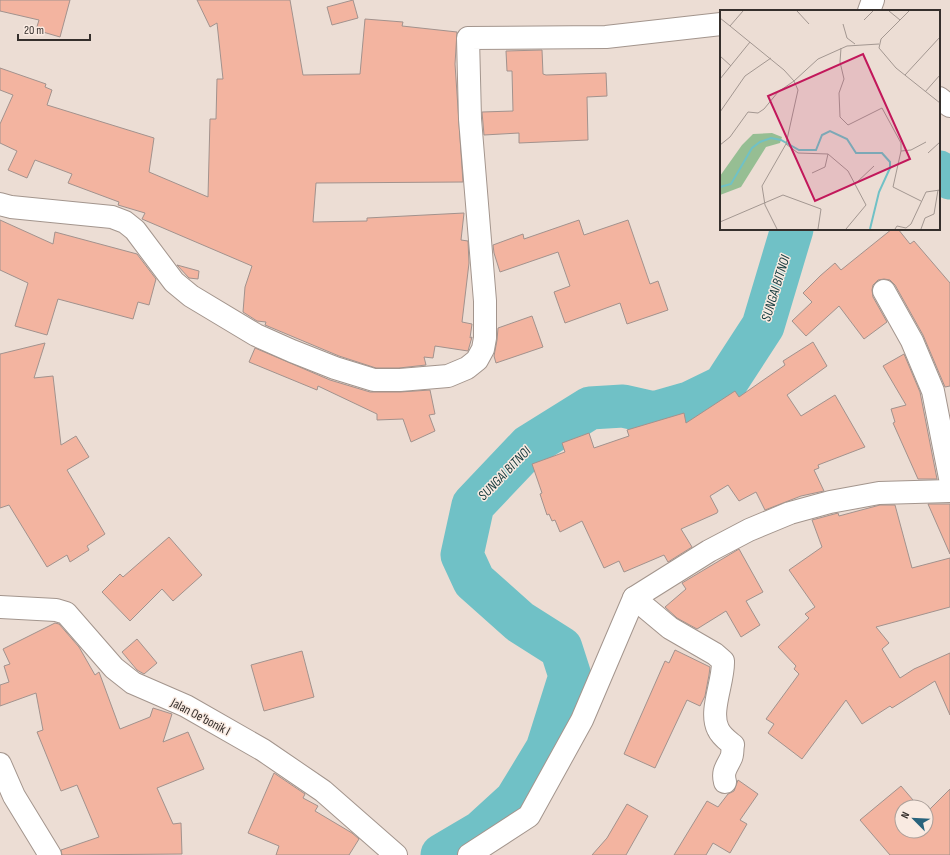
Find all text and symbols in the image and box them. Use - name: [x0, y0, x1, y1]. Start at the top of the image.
- inset map: [720, 10, 940, 230]
- scale bar: [18, 16, 90, 42]
- text: 20 m: [24, 23, 44, 38]
- water label: SUNGAI BITNOI: [757, 253, 794, 323]
- water label: SUNGAI BITNOI: [474, 443, 534, 504]
- street label: Jalan Oe'bonik I: [167, 694, 233, 739]
- north arrow: [894, 799, 934, 839]
- text: N: [898, 810, 913, 820]

